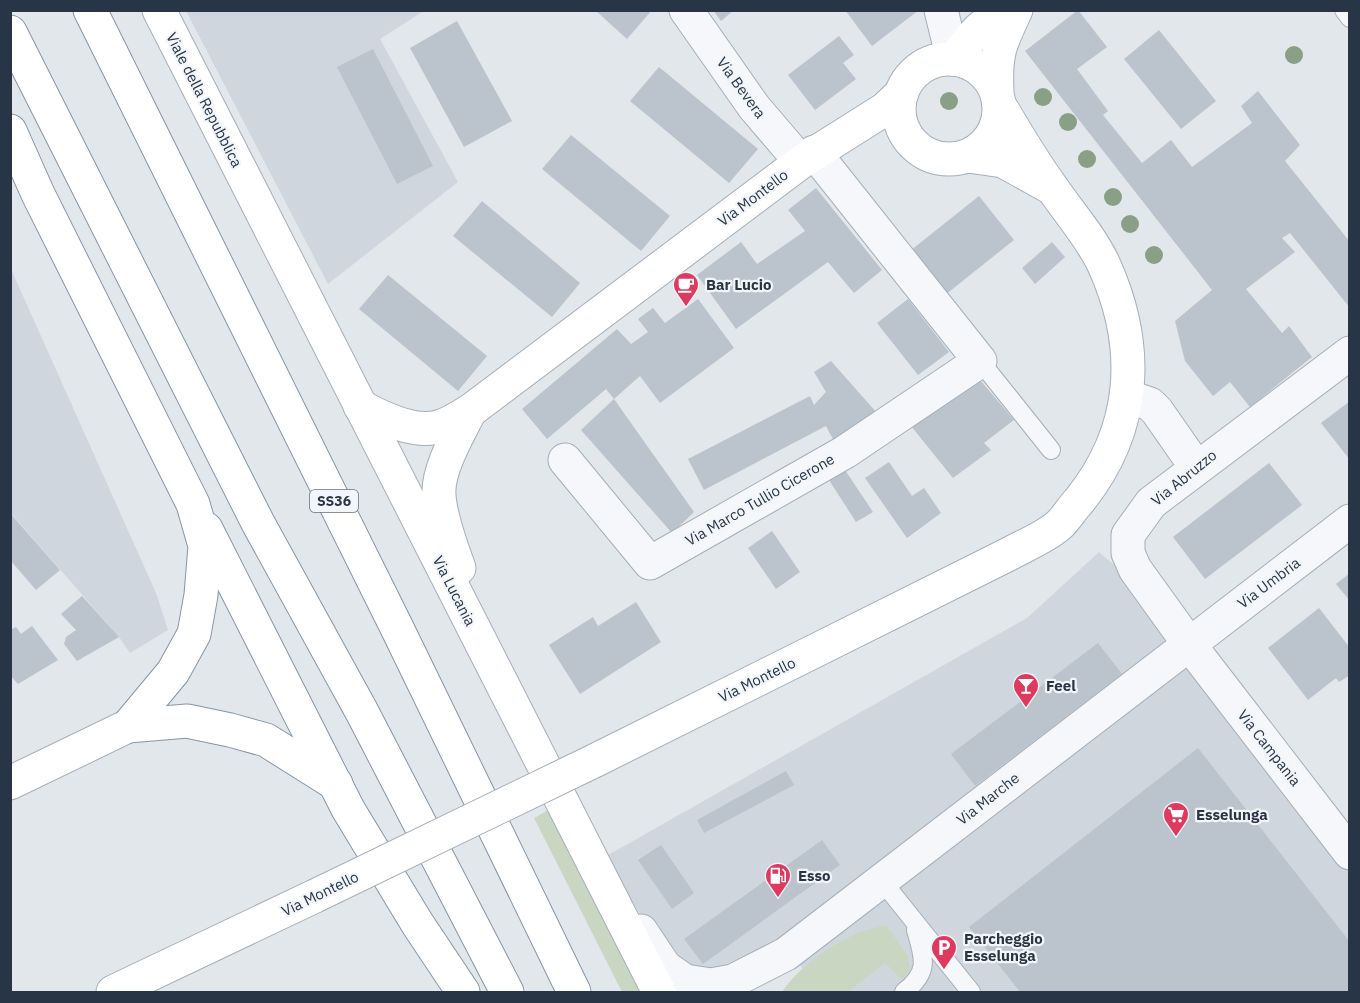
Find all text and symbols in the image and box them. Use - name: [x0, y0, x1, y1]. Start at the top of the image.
- street label: Viale della Repubblica: [162, 29, 247, 170]
- street label: Via Bevera: [713, 53, 770, 122]
- street label: Via Montello: [714, 165, 792, 230]
- cafe icon: Bar Lucio: [671, 270, 701, 308]
- place label: Bar Lucio: [706, 275, 771, 294]
- street label: Via Abruzzo: [1147, 445, 1220, 510]
- street label: Via Marco Tullio Cicerone: [682, 449, 838, 550]
- road number: SS36: [310, 490, 358, 512]
- street label: Via Lucania: [429, 553, 480, 629]
- street label: Via Umbria: [1234, 553, 1304, 612]
- street label: Via Montello: [715, 653, 798, 706]
- bar icon: Feel: [1011, 671, 1041, 709]
- place label: Feel: [1046, 676, 1076, 695]
- street label: Via Campania: [1234, 706, 1305, 790]
- street label: Via Marche: [953, 768, 1023, 829]
- supermarket icon: Esselunga: [1161, 800, 1191, 838]
- place label: Esselunga: [1196, 805, 1268, 824]
- fuel station icon: Esso: [763, 861, 793, 899]
- place label: Esso: [798, 866, 831, 885]
- street label: Via Montello: [278, 867, 361, 920]
- place label: Parcheggio Esselunga: [964, 929, 1043, 965]
- parking icon: Parcheggio Esselunga: [929, 933, 959, 971]

